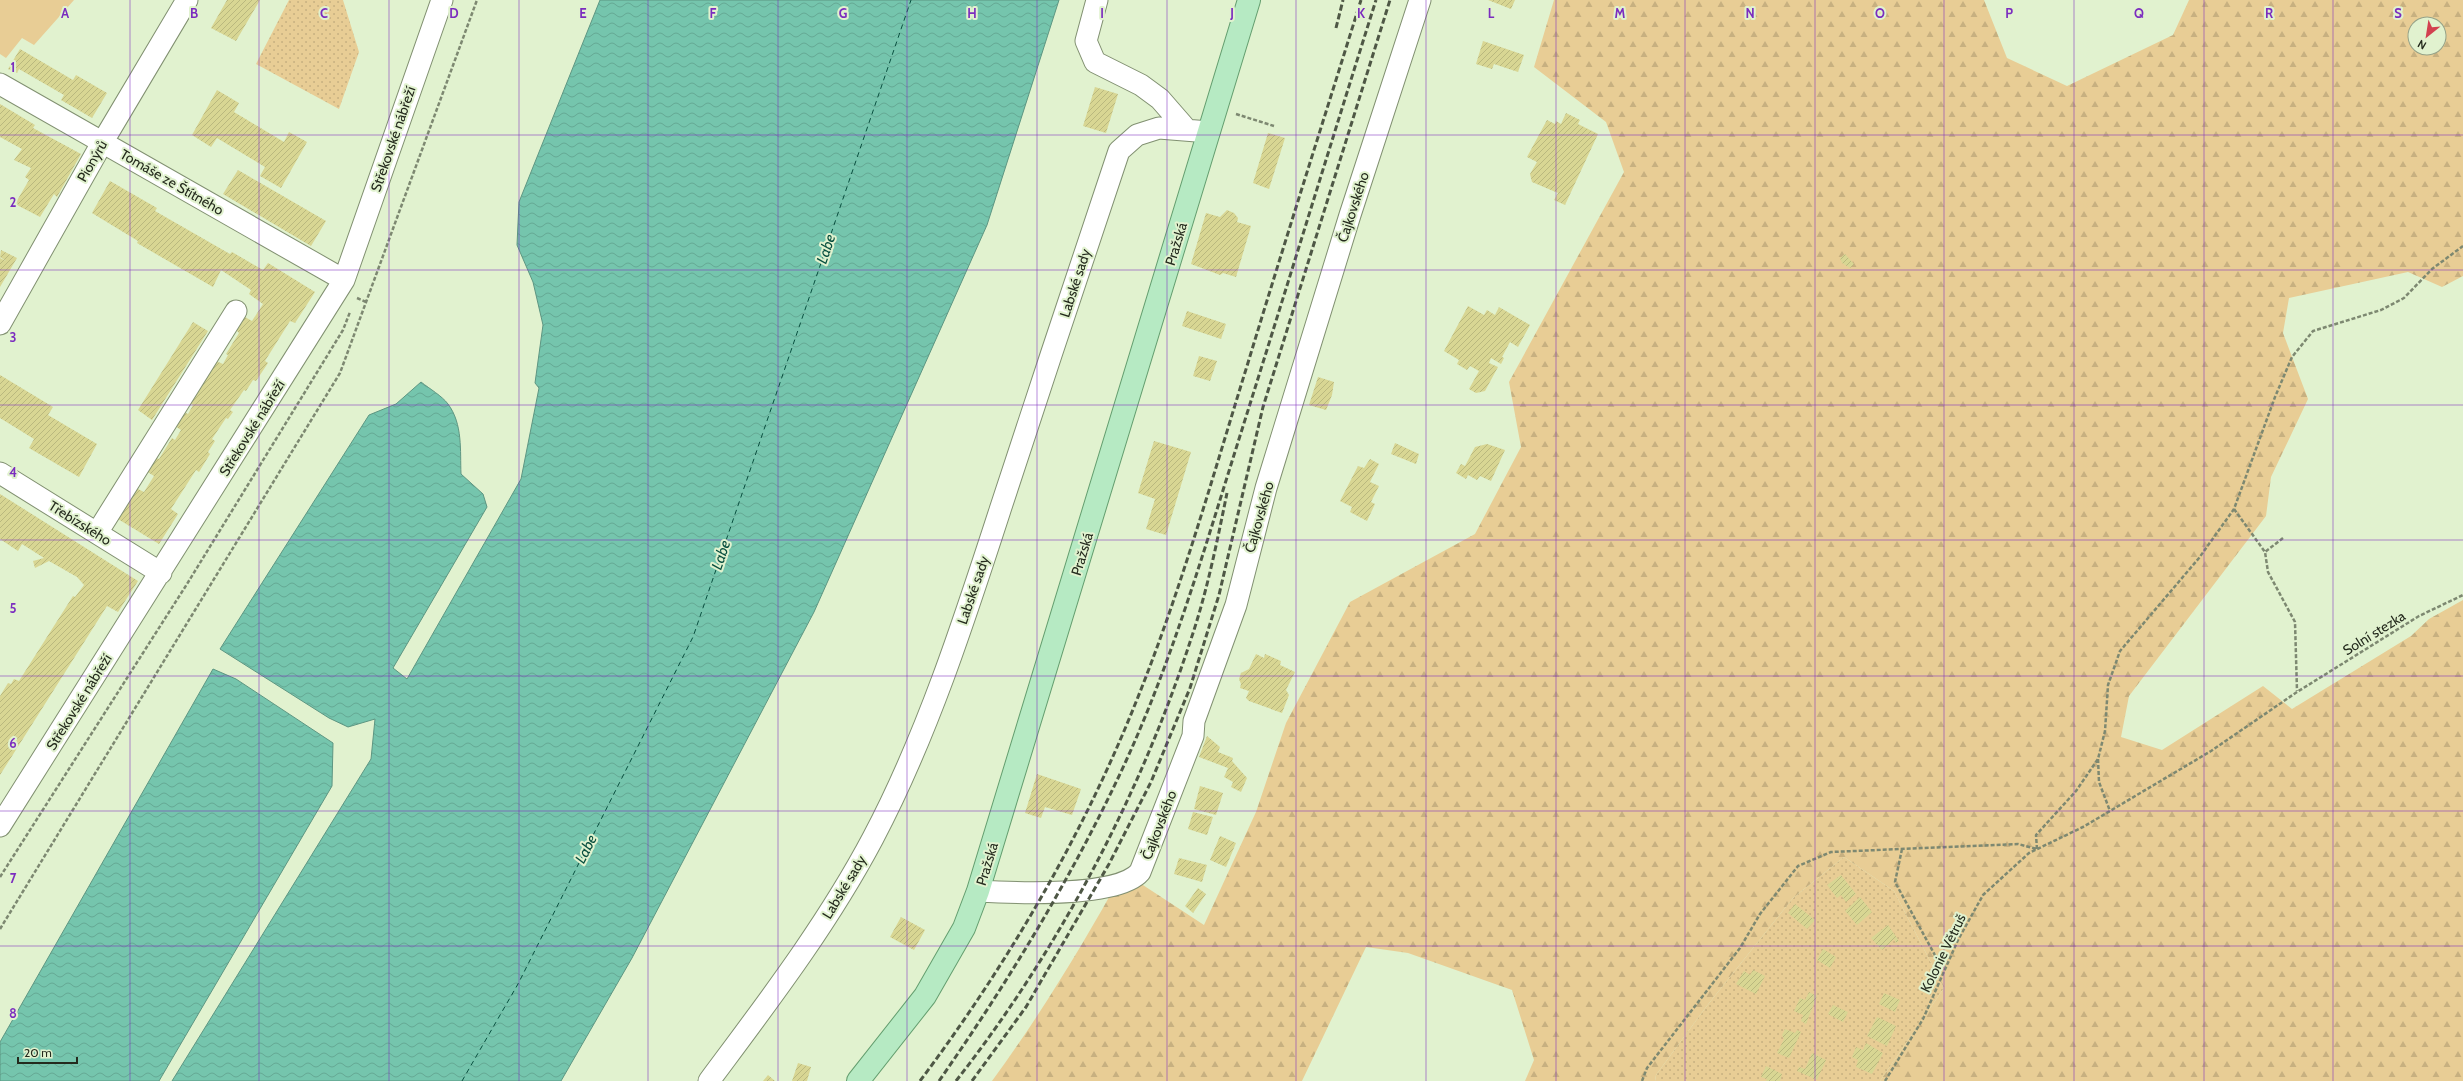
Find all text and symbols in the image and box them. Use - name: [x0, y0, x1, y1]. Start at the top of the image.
- text: A: [61, 5, 70, 21]
- text: B: [190, 5, 198, 21]
- text: C: [320, 5, 328, 21]
- text: D: [449, 5, 459, 21]
- text: E: [579, 5, 587, 21]
- text: F: [710, 5, 717, 21]
- text: G: [839, 5, 848, 21]
- text: H: [967, 5, 977, 21]
- text: I: [1100, 5, 1104, 21]
- text: J: [1229, 5, 1234, 21]
- text: K: [1357, 5, 1366, 21]
- text: L: [1488, 5, 1495, 21]
- text: M: [1615, 5, 1626, 21]
- text: N: [1745, 5, 1755, 21]
- text: O: [1875, 5, 1885, 21]
- text: P: [2005, 5, 2013, 21]
- text: Q: [2134, 5, 2144, 21]
- text: R: [2265, 5, 2273, 21]
- text: S: [2394, 5, 2402, 21]
- north arrow: [2407, 16, 2447, 56]
- text: N: [2415, 37, 2429, 53]
- text: 1: [11, 59, 15, 75]
- street label: Střekovské nábřeží: [367, 84, 419, 194]
- street label: Pionýrů: [73, 137, 111, 185]
- street label: Tomáše ze Štítného: [117, 145, 227, 219]
- street label: Čajkovského: [1333, 169, 1373, 244]
- text: 2: [10, 194, 17, 210]
- street label: Pražská: [1161, 220, 1191, 268]
- water label: Labe: [813, 232, 839, 266]
- street label: Labské sady: [1055, 246, 1095, 320]
- text: 3: [9, 329, 17, 345]
- street label: Střekovské nábřeží: [215, 376, 289, 479]
- text: 4: [9, 464, 17, 480]
- street label: Čajkovského: [1240, 479, 1278, 555]
- street label: Třebízského: [45, 497, 115, 549]
- street label: Pražská: [1067, 530, 1097, 578]
- water label: Labe: [708, 538, 734, 572]
- street label: Labské sady: [953, 554, 993, 626]
- text: 5: [10, 600, 17, 616]
- street label: Solní stezka: [2339, 607, 2409, 659]
- street label: Střekovské nábřeží: [42, 650, 116, 753]
- text: 6: [9, 735, 17, 751]
- street label: Čajkovského: [1138, 787, 1181, 862]
- water label: Labe: [571, 832, 601, 866]
- street label: Pražská: [972, 840, 1002, 888]
- street label: Labské sady: [818, 852, 870, 922]
- text: 7: [10, 870, 17, 886]
- street label: Kolonie Větruš: [1916, 911, 1970, 995]
- text: 8: [9, 1005, 17, 1021]
- scale bar: [18, 1039, 77, 1065]
- text: 20 m: [24, 1045, 52, 1060]

